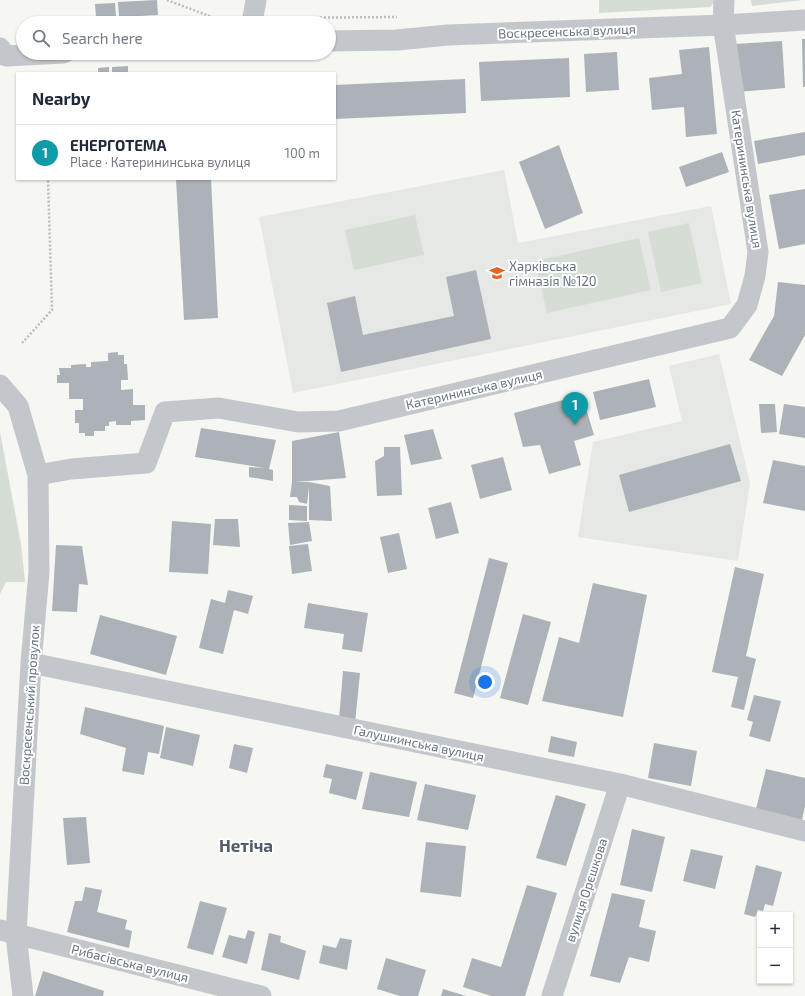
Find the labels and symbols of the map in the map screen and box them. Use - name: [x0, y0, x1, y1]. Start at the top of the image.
- street label: Воскресенська вулиця: [498, 21, 636, 41]
- street label: Катерининська вулиця: [728, 109, 766, 249]
- place label: Харківська гімназія №120: [509, 258, 597, 289]
- school or university icon: Харківська гімназія №120: [488, 264, 506, 282]
- street label: Катерининська вулиця: [404, 365, 544, 413]
- pin: 1: [562, 392, 588, 425]
- street label: Воскресенський провулок: [15, 624, 43, 786]
- your location: [475, 672, 495, 692]
- street label: Галушкинська вулиця: [352, 721, 486, 765]
- district label: Нетіча: [219, 835, 273, 855]
- street label: вулиця Орєшкова: [562, 836, 610, 944]
- street label: Рибасівська вулиця: [70, 941, 190, 985]

